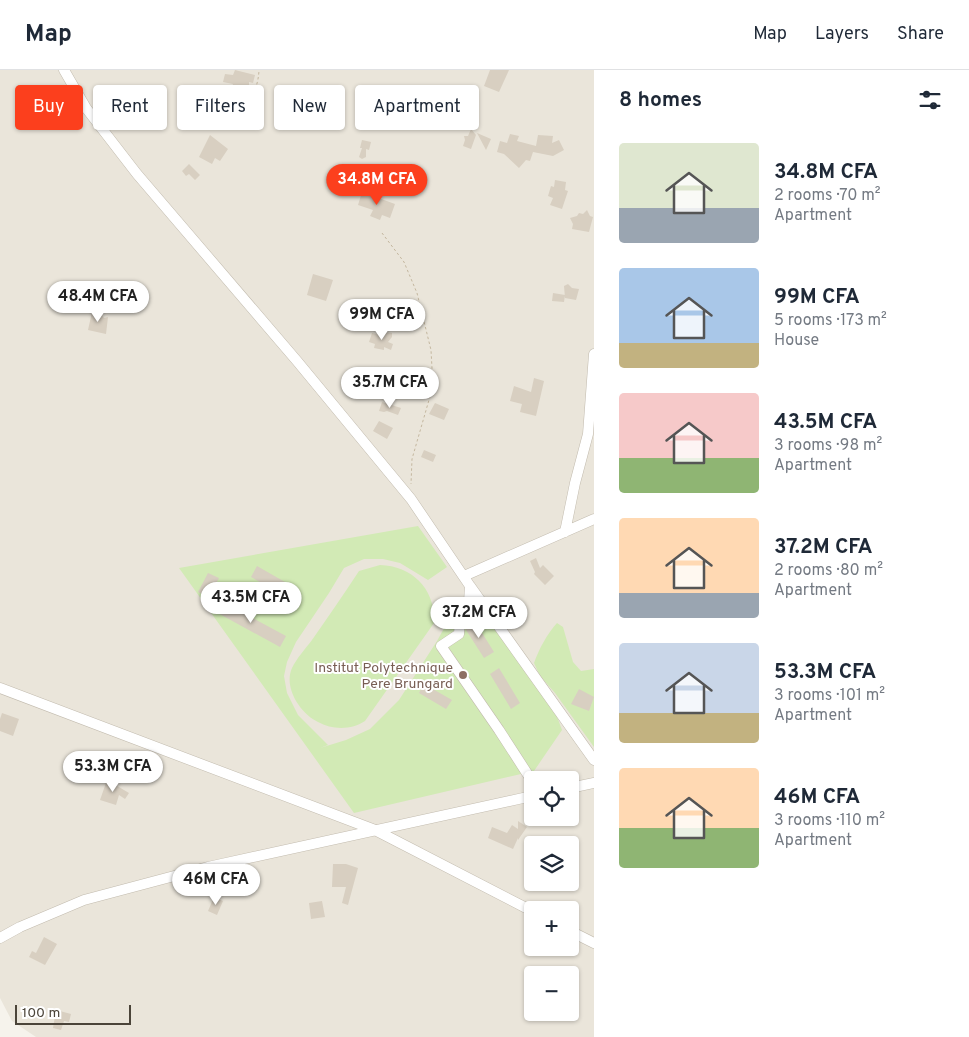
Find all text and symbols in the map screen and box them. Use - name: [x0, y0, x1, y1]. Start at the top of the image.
- text: Map: [25, 20, 72, 50]
- text: Map: [753, 23, 787, 46]
- text: Layers: [815, 23, 869, 46]
- text: Share: [897, 23, 944, 46]
- chip: Buy: [15, 85, 83, 130]
- chip: Rent: [93, 85, 167, 130]
- chip: Filters: [177, 85, 264, 130]
- chip: New: [274, 85, 345, 130]
- chip: Apartment: [355, 85, 479, 130]
- icon: filters: [916, 86, 944, 114]
- text: 8 homes: [619, 87, 702, 114]
- text: 34.8M CFA: [774, 159, 878, 186]
- icon: home: [659, 163, 719, 223]
- pin: 34.8M CFA: [320, 164, 434, 206]
- text: 34.8M CFA: [337, 170, 417, 190]
- text: 2 rooms · 70 m²: [774, 186, 881, 206]
- text: Apartment: [774, 206, 852, 226]
- pin: 48.4M CFA: [41, 280, 155, 323]
- text: 99M CFA: [774, 284, 860, 311]
- text: 48.4M CFA: [58, 287, 138, 307]
- icon: home: [659, 288, 719, 348]
- pin: 99M CFA: [336, 298, 428, 341]
- text: 99M CFA: [349, 305, 415, 325]
- text: 5 rooms · 173 m²: [774, 311, 887, 331]
- text: House: [774, 331, 819, 351]
- pin: 35.7M CFA: [333, 366, 447, 409]
- text: 35.7M CFA: [352, 373, 428, 393]
- text: 43.5M CFA: [774, 409, 877, 436]
- icon: home: [659, 413, 719, 473]
- text: 3 rooms · 98 m²: [774, 436, 882, 456]
- text: Apartment: [774, 456, 852, 476]
- text: 37.2M CFA: [774, 534, 873, 561]
- icon: home: [659, 538, 719, 598]
- text: 2 rooms · 80 m²: [774, 561, 883, 581]
- text: Apartment: [774, 581, 852, 601]
- pin: 43.5M CFA: [194, 582, 308, 624]
- text: 43.5M CFA: [212, 588, 290, 608]
- pin: 37.2M CFA: [422, 596, 536, 639]
- text: 37.2M CFA: [441, 603, 517, 623]
- text: 53.3M CFA: [774, 659, 876, 686]
- place label: Institut Polytechnique Pere Brungard: [314, 660, 453, 693]
- icon: home: [659, 663, 719, 723]
- marker: Institut Polytechnique Pere Brungard: [457, 669, 469, 681]
- text: 3 rooms · 101 m²: [774, 686, 885, 706]
- text: Apartment: [774, 706, 852, 726]
- pin: 53.3M CFA: [56, 750, 170, 793]
- text: 53.3M CFA: [74, 757, 152, 777]
- map controls: [524, 771, 579, 1021]
- button: locate: [524, 771, 579, 826]
- text: 46M CFA: [774, 784, 860, 811]
- icon: home: [659, 788, 719, 848]
- text: 3 rooms · 110 m²: [774, 811, 885, 831]
- text: Apartment: [774, 831, 852, 851]
- button: layers: [524, 836, 579, 891]
- pin: 46M CFA: [170, 864, 262, 906]
- text: 46M CFA: [183, 870, 249, 890]
- button: +: [524, 901, 579, 956]
- button: −: [524, 966, 579, 1021]
- scale bar: [15, 1002, 131, 1025]
- text: 100 m: [22, 1005, 60, 1022]

